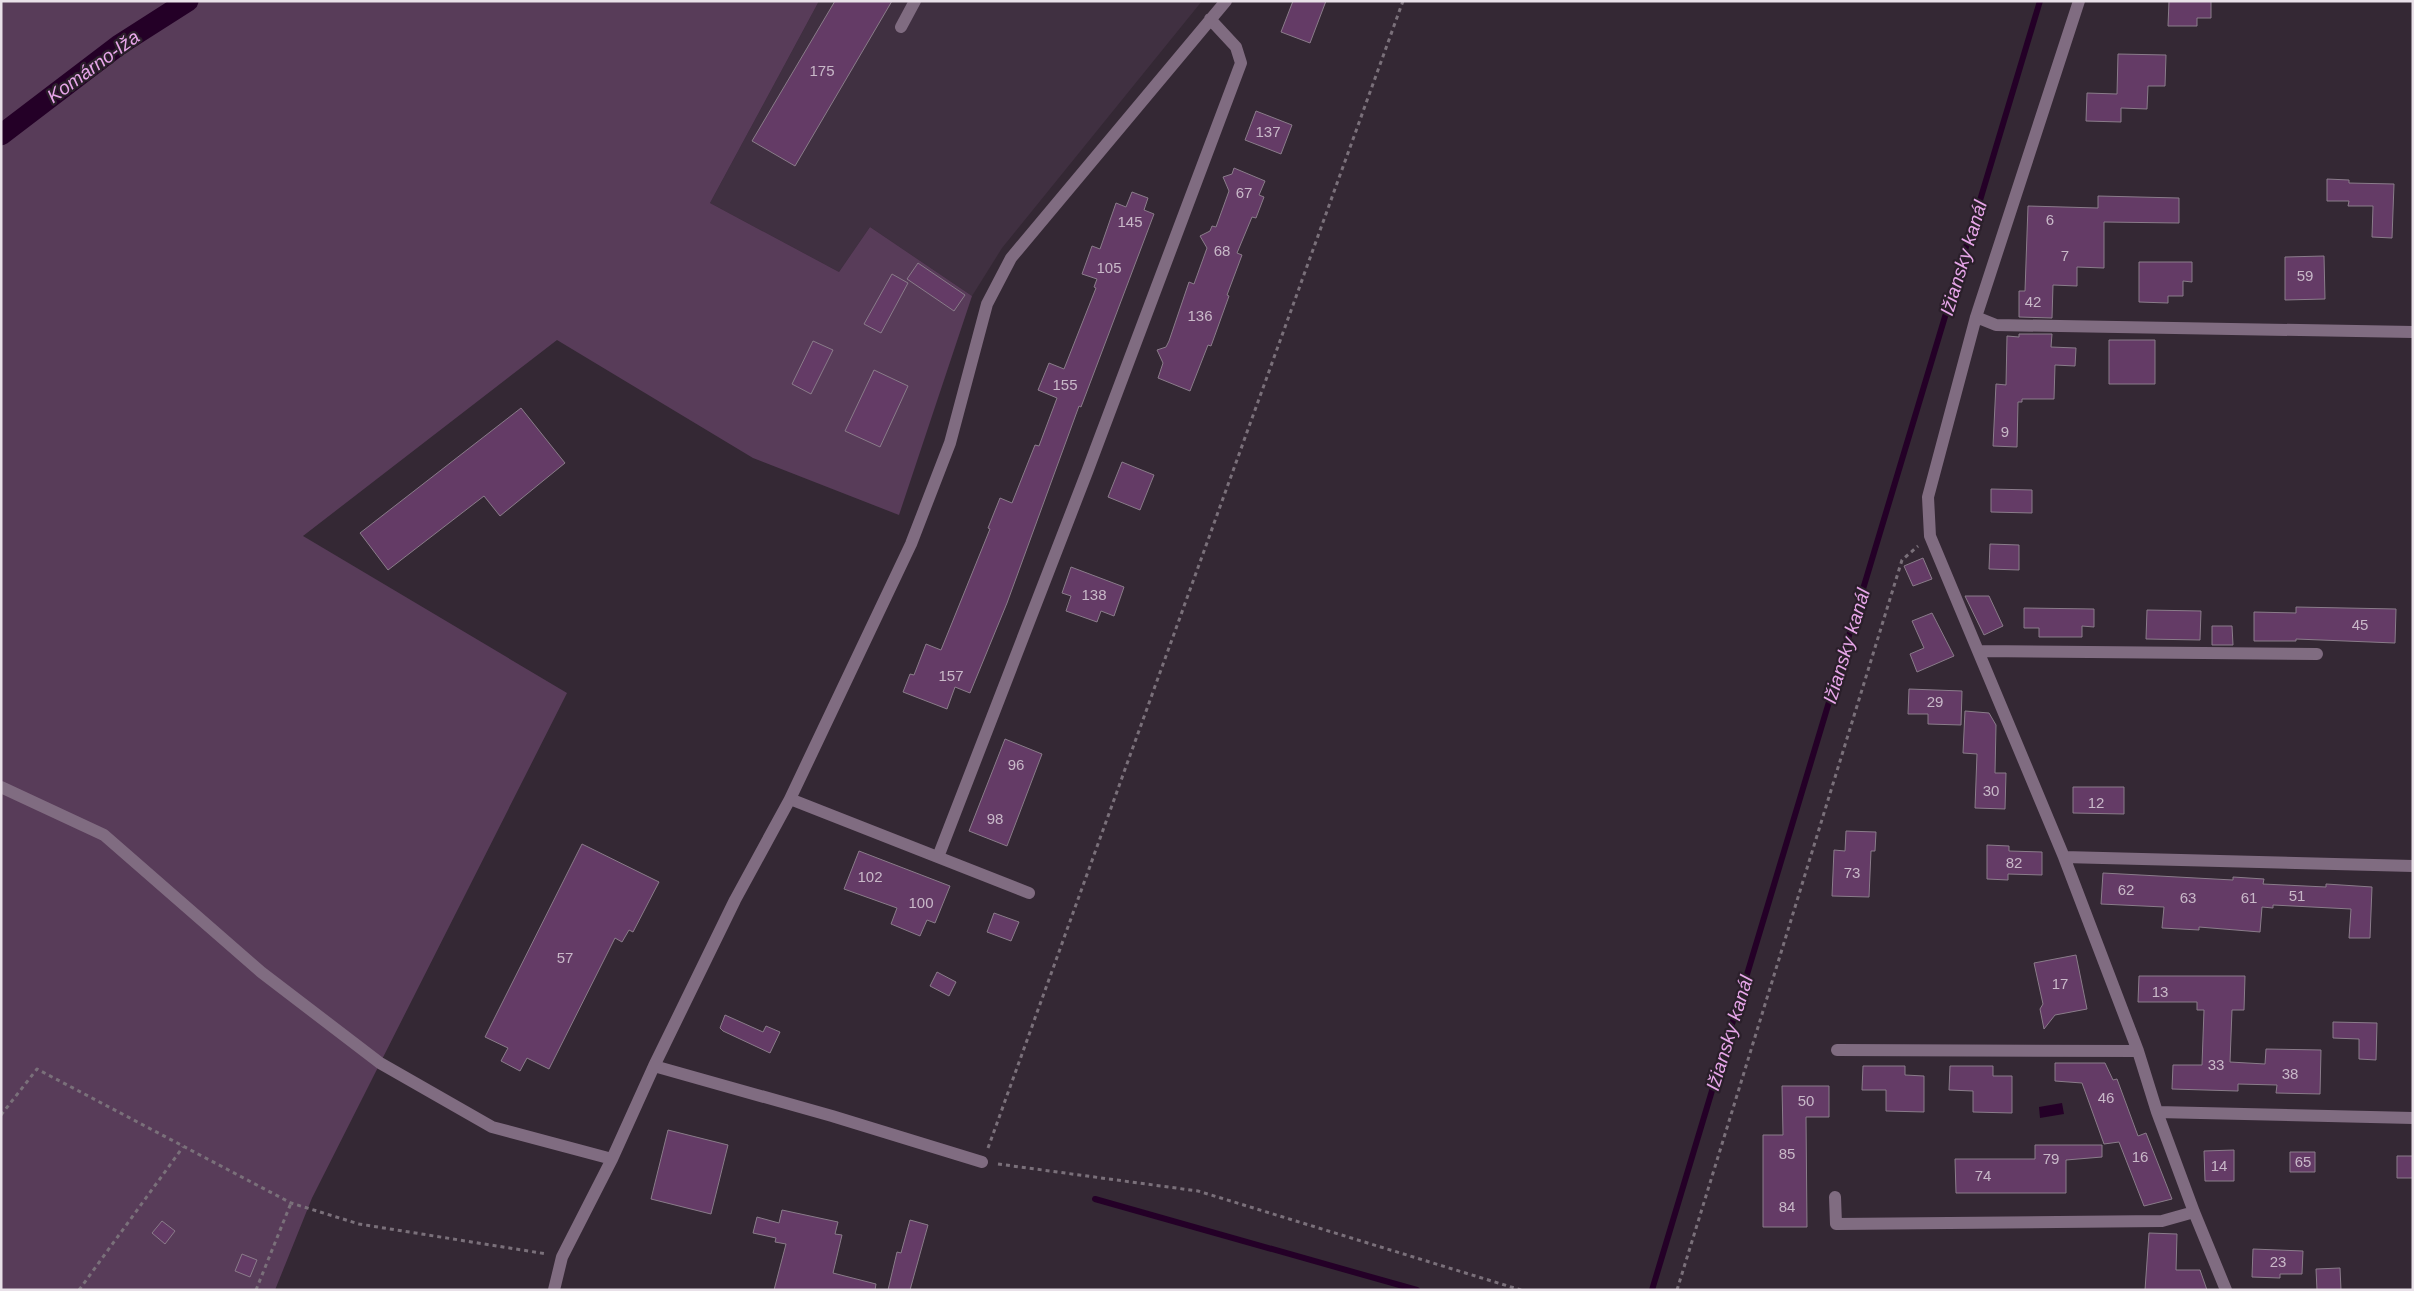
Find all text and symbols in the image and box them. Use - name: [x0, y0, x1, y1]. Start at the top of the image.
- water label: Komárno-Iža: [43, 26, 143, 107]
- house number: 175: [809, 62, 835, 79]
- house number: 137: [1255, 123, 1281, 140]
- house number: 67: [1236, 184, 1252, 201]
- water label: Ižiansky kanál: [1936, 197, 1991, 318]
- house number: 6: [2046, 211, 2054, 228]
- house number: 145: [1117, 213, 1143, 230]
- house number: 68: [1214, 242, 1230, 259]
- house number: 7: [2061, 247, 2069, 264]
- house number: 105: [1096, 259, 1122, 276]
- house number: 59: [2297, 267, 2313, 284]
- house number: 42: [2025, 293, 2041, 310]
- house number: 136: [1187, 307, 1213, 324]
- house number: 155: [1052, 376, 1078, 393]
- house number: 9: [2001, 423, 2009, 440]
- water label: Ižiansky kanál: [1819, 585, 1874, 706]
- house number: 138: [1081, 586, 1107, 603]
- house number: 45: [2352, 616, 2368, 633]
- house number: 157: [938, 667, 964, 684]
- house number: 29: [1927, 693, 1943, 710]
- house number: 96: [1008, 756, 1024, 773]
- house number: 30: [1983, 782, 1999, 799]
- house number: 12: [2088, 794, 2104, 811]
- house number: 98: [987, 810, 1003, 827]
- house number: 82: [2006, 854, 2022, 871]
- house number: 73: [1844, 864, 1860, 881]
- house number: 102: [857, 868, 883, 885]
- house number: 62: [2118, 881, 2134, 898]
- house number: 51: [2289, 887, 2305, 904]
- house number: 63: [2180, 889, 2196, 906]
- house number: 61: [2241, 889, 2257, 906]
- house number: 100: [908, 894, 934, 911]
- house number: 57: [557, 949, 573, 966]
- water label: Ižiansky kanál: [1702, 972, 1757, 1093]
- house number: 17: [2052, 975, 2068, 992]
- house number: 13: [2152, 983, 2168, 1000]
- house number: 33: [2208, 1056, 2224, 1073]
- house number: 38: [2282, 1065, 2298, 1082]
- house number: 46: [2098, 1089, 2114, 1106]
- house number: 50: [1798, 1092, 1814, 1109]
- house number: 85: [1779, 1145, 1795, 1162]
- house number: 16: [2132, 1148, 2148, 1165]
- house number: 79: [2043, 1150, 2059, 1167]
- house number: 65: [2295, 1153, 2311, 1170]
- house number: 14: [2211, 1157, 2227, 1174]
- house number: 74: [1975, 1167, 1991, 1184]
- house number: 84: [1779, 1198, 1795, 1215]
- house number: 23: [2270, 1253, 2286, 1270]

